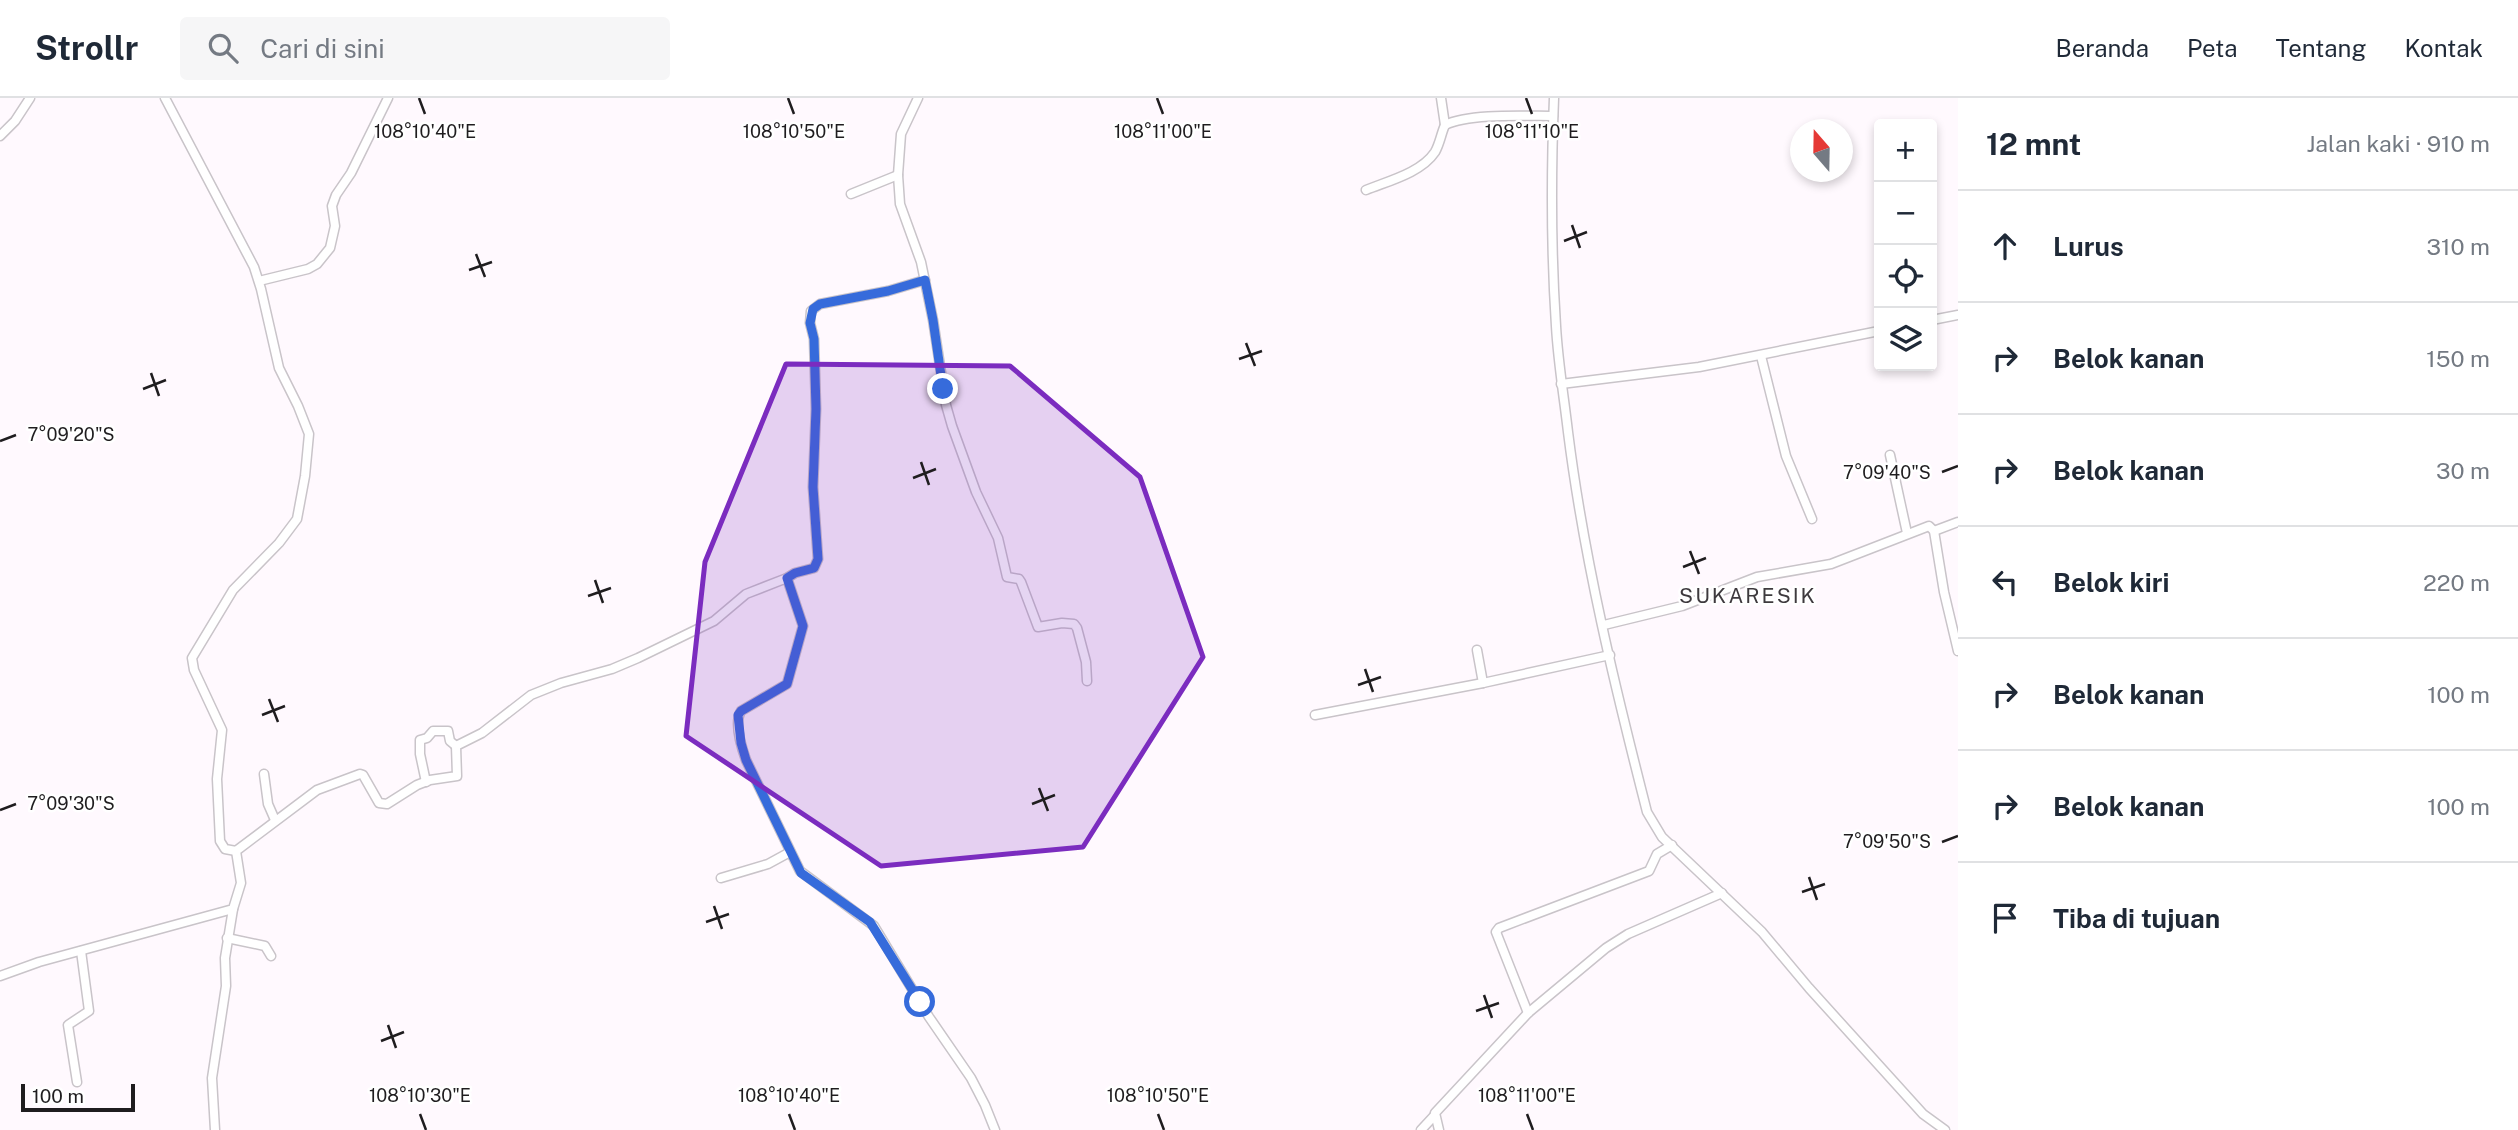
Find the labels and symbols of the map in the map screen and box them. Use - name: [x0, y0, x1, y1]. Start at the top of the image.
- north arrow: [1790, 119, 1853, 182]
- text: 108°10'40"E: [374, 121, 476, 142]
- text: 108°10'50"E: [743, 121, 845, 142]
- text: 108°11'00"E: [1114, 121, 1212, 142]
- text: 108°11'10"E: [1485, 121, 1579, 142]
- route end: [927, 373, 958, 404]
- text: 7°09'20"S: [27, 424, 115, 445]
- text: 7°09'40"S: [1843, 462, 1931, 483]
- district label: SUKARESIK: [1679, 583, 1817, 608]
- text: 7°09'30"S: [27, 793, 115, 814]
- text: 7°09'50"S: [1843, 831, 1931, 852]
- route start: [904, 986, 935, 1017]
- scale bar: [21, 1081, 135, 1113]
- text: 108°10'30"E: [369, 1085, 471, 1106]
- text: 108°10'40"E: [738, 1085, 840, 1106]
- text: 108°10'50"E: [1107, 1085, 1209, 1106]
- text: 108°11'00"E: [1478, 1085, 1576, 1106]

